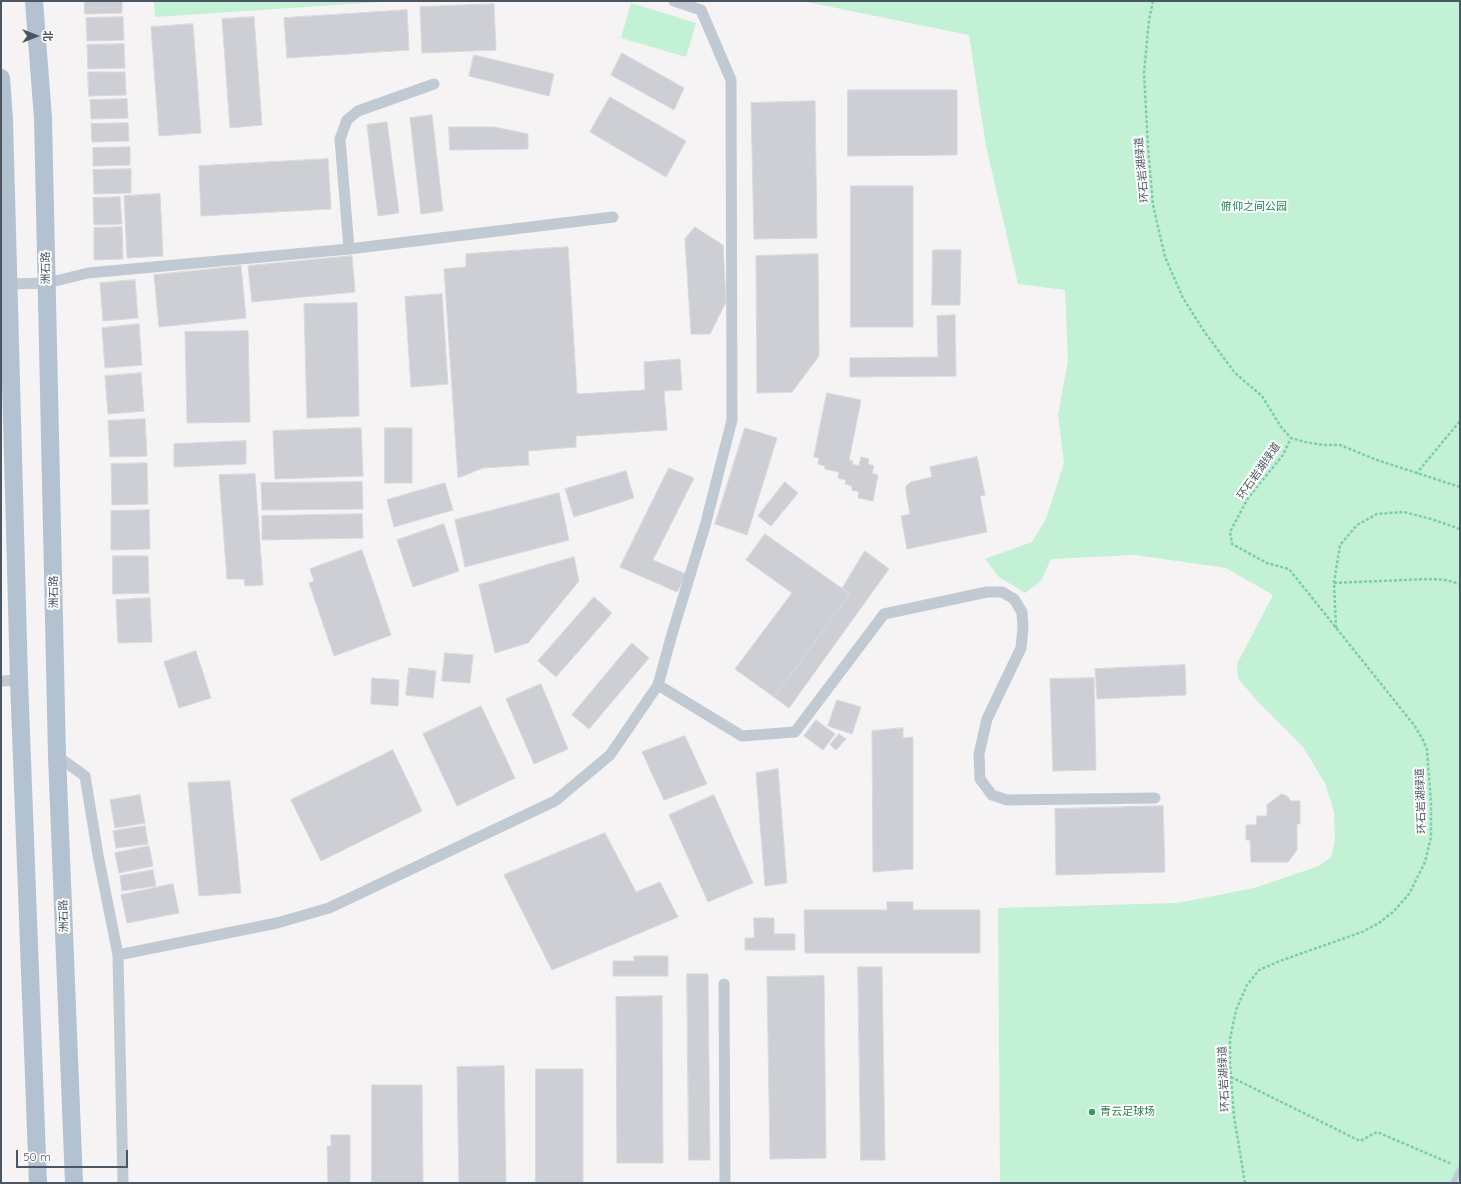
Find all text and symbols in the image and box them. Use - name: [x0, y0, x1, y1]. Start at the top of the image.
- north arrow: [16, 16, 56, 56]
- text: 北: [41, 31, 55, 42]
- street label: 环石岩湖绿道: [1133, 137, 1151, 203]
- park label: 俯仰之间公园: [1221, 200, 1287, 214]
- street label: 洲石路: [39, 251, 53, 285]
- street label: 环石岩湖绿道: [1235, 440, 1283, 502]
- street label: 洲石路: [47, 575, 61, 609]
- street label: 环石岩湖绿道: [1413, 768, 1429, 834]
- street label: 洲石路: [57, 899, 71, 933]
- street label: 环石岩湖绿道: [1216, 1046, 1232, 1112]
- place label: 青云足球场: [1100, 1105, 1155, 1119]
- marker: 青云足球场: [1087, 1107, 1097, 1117]
- scale bar: [18, 1142, 130, 1168]
- text: 50 m: [23, 1149, 51, 1164]

